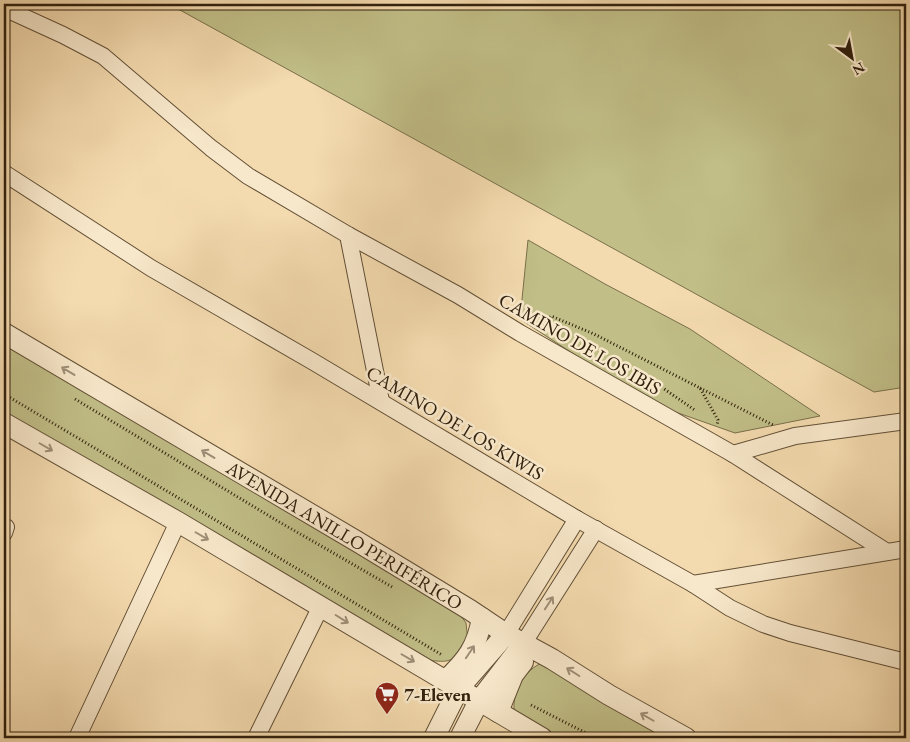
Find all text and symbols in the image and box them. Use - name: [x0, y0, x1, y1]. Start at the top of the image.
- north arrow: [828, 32, 878, 82]
- text: N: [849, 58, 868, 80]
- street label: CAMINO DE LOS IBIS: [494, 287, 666, 401]
- street label: CAMINO DE LOS KIWIS: [362, 360, 548, 486]
- one-way arrow: [62, 366, 76, 376]
- one-way arrow: [39, 442, 53, 452]
- one-way arrow: [202, 449, 216, 459]
- street label: AVENIDA ANILLO PERIFÉRICO: [221, 454, 468, 615]
- one-way arrow: [195, 532, 209, 542]
- one-way arrow: [545, 596, 555, 610]
- one-way arrow: [335, 614, 349, 624]
- one-way arrow: [466, 646, 476, 660]
- one-way arrow: [400, 654, 415, 663]
- one-way arrow: [566, 666, 580, 676]
- supermarket icon: 7-Eleven: [374, 681, 400, 715]
- place label: 7-Eleven: [404, 682, 472, 707]
- one-way arrow: [640, 712, 655, 722]

